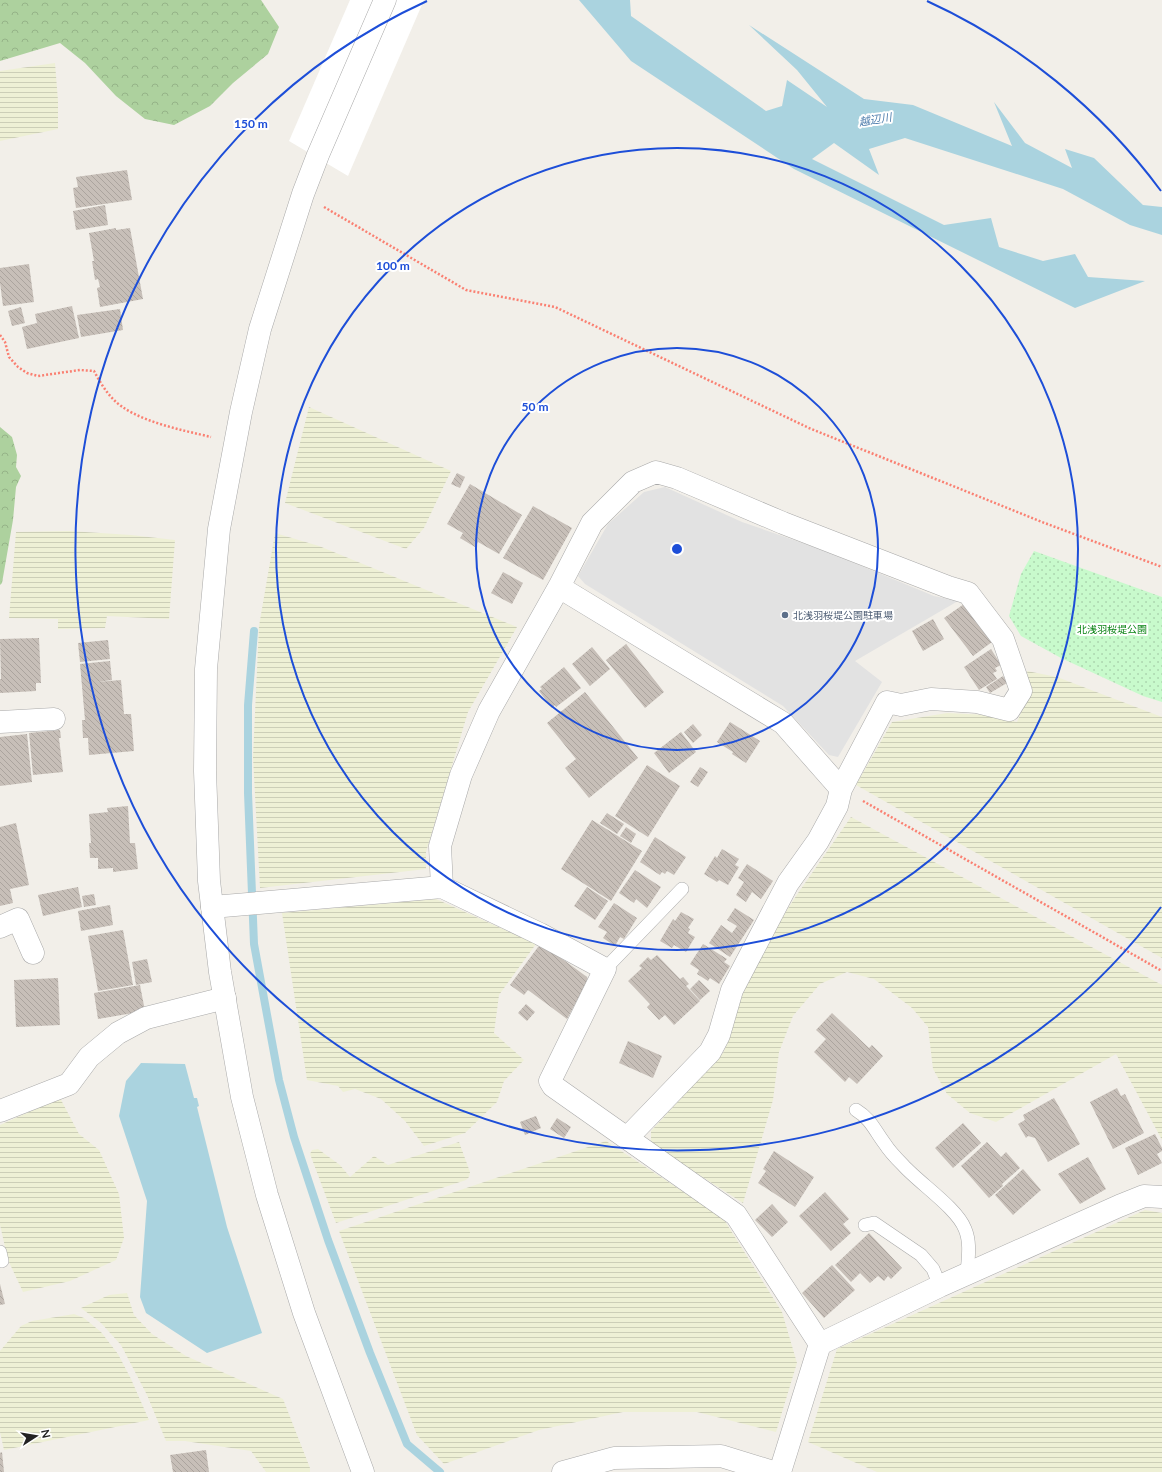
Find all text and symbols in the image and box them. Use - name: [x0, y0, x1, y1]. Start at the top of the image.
- water label: 越辺川: [858, 110, 893, 128]
- text: 150 m: [234, 116, 268, 131]
- text: 100 m: [376, 258, 410, 273]
- text: 50 m: [522, 399, 548, 414]
- centre of rings: [670, 542, 684, 556]
- place label: 北浅羽桜堤公園駐車場: [793, 609, 893, 621]
- marker: 北浅羽桜堤公園駐車場: [780, 610, 790, 620]
- park label: 北浅羽桜堤公園: [1077, 623, 1147, 635]
- north arrow: [16, 1416, 56, 1456]
- text: N: [39, 1428, 54, 1439]

